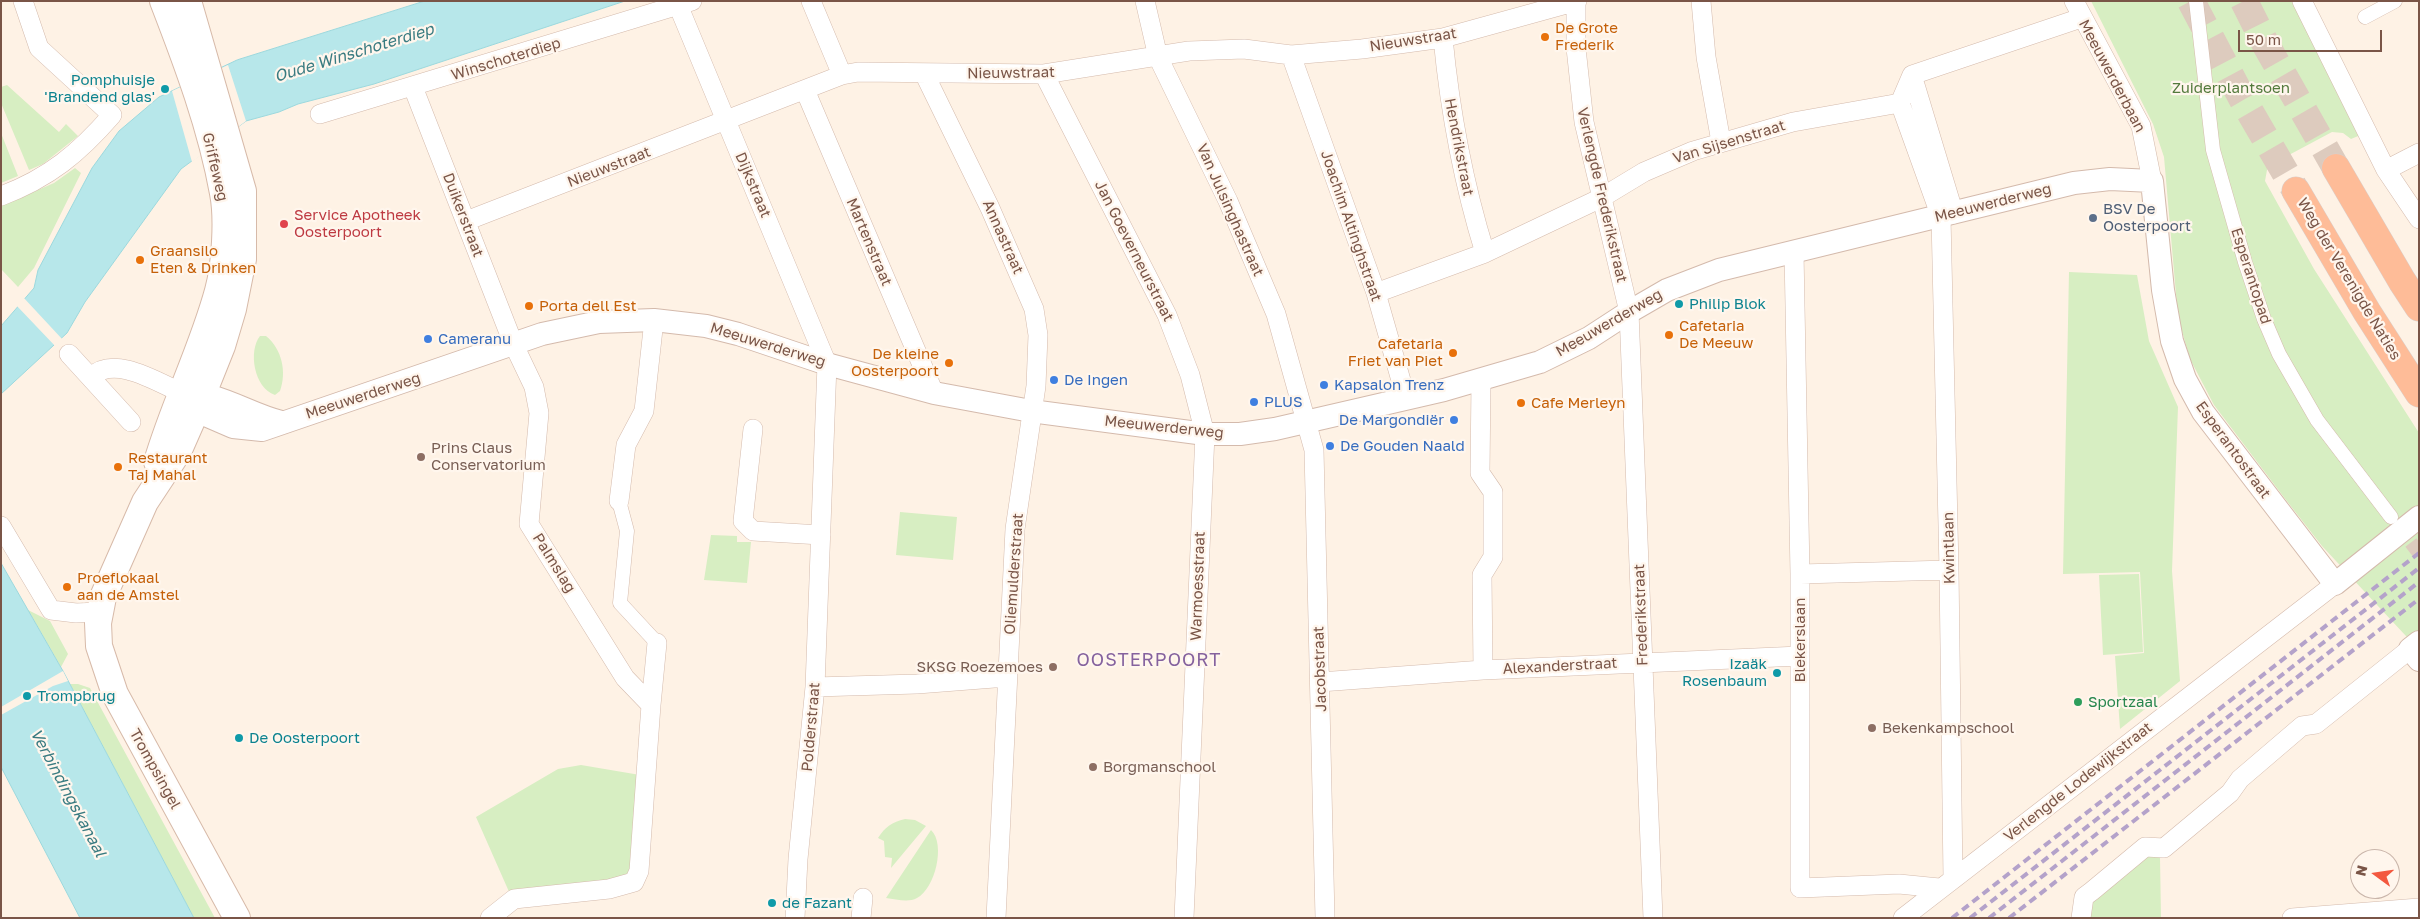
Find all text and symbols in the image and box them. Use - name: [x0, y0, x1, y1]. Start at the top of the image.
- street label: Meeuwerderbaan: [2075, 17, 2149, 135]
- place label: De Grote Frederik: [1555, 19, 1618, 54]
- water label: Oude Winschoterdiep: [272, 20, 436, 86]
- scale bar: [2240, 20, 2384, 52]
- street label: Nieuwstraat: [1368, 24, 1458, 56]
- text: 50 m: [2246, 30, 2281, 48]
- marker: De Grote Frederik: [1539, 31, 1551, 43]
- street label: Winschoterdiep: [449, 34, 563, 84]
- street label: Nieuwstraat: [967, 63, 1055, 83]
- place label: Pomphuisje 'Brandend glas': [44, 71, 155, 106]
- park label: Zuiderplantsoen: [2172, 79, 2290, 97]
- marker: Pomphuisje 'Brandend glas': [159, 83, 171, 95]
- street label: Hendrikstraat: [1441, 97, 1477, 197]
- street label: Verlengde Frederikstraat: [1573, 106, 1631, 284]
- street label: Van Sijsenstraat: [1671, 116, 1787, 168]
- street label: Griffeweg: [198, 131, 232, 203]
- street label: Van Julsinghastraat: [1193, 141, 1267, 279]
- street label: Nieuwstraat: [565, 143, 653, 191]
- street label: Joachim Altinghstraat: [1317, 148, 1385, 304]
- street label: Dijkstraat: [731, 150, 775, 220]
- street label: Duikerstraat: [439, 170, 487, 260]
- street label: Jan Goeverneurstraat: [1091, 178, 1177, 324]
- street label: Meeuwerderweg: [1933, 180, 2053, 226]
- street label: Martenstraat: [842, 195, 896, 289]
- street label: Weg der Verenigde Naties: [2293, 195, 2405, 363]
- street label: Annastraat: [979, 197, 1027, 277]
- place label: BSV De Oosterpoort: [2103, 200, 2191, 235]
- place label: Service Apotheek Oosterpoort: [294, 206, 421, 241]
- marker: BSV De Oosterpoort: [2087, 212, 2099, 224]
- marker: Service Apotheek Oosterpoort: [278, 218, 290, 230]
- street label: Esperantopad: [2227, 226, 2275, 326]
- place label: Graansilo Eten & Drinken: [150, 242, 256, 277]
- marker: Graansilo Eten & Drinken: [134, 254, 146, 266]
- street label: Meeuwerderweg: [1553, 285, 1665, 361]
- place label: Philip Blok: [1689, 295, 1766, 313]
- place label: Porta dell Est: [539, 297, 636, 315]
- marker: Philip Blok: [1673, 298, 1685, 310]
- marker: Porta dell Est: [523, 300, 535, 312]
- place label: Cafetaria De Meeuw: [1679, 317, 1753, 352]
- street label: Meeuwerderweg: [708, 319, 828, 371]
- marker: Cafetaria De Meeuw: [1663, 329, 1675, 341]
- place label: Cameranu: [438, 330, 511, 348]
- marker: Cameranu: [422, 333, 434, 345]
- place label: Cafetaria Friet van Piet: [1348, 335, 1443, 370]
- place label: De kleine Oosterpoort: [851, 345, 939, 380]
- marker: Cafetaria Friet van Piet: [1447, 347, 1459, 359]
- marker: De kleine Oosterpoort: [943, 357, 955, 369]
- street label: Meeuwerderweg: [303, 369, 423, 423]
- place label: De Ingen: [1064, 371, 1128, 389]
- marker: De Ingen: [1048, 374, 1060, 386]
- place label: Kapsalon Trenz: [1334, 376, 1444, 394]
- marker: Kapsalon Trenz: [1318, 379, 1330, 391]
- place label: PLUS: [1264, 393, 1302, 411]
- place label: Cafe Merleyn: [1531, 394, 1626, 412]
- marker: PLUS: [1248, 396, 1260, 408]
- marker: Cafe Merleyn: [1515, 397, 1527, 409]
- street label: Esperantostraat: [2192, 398, 2274, 502]
- place label: De Margondiër: [1339, 411, 1444, 429]
- street label: Meeuwerderweg: [1103, 412, 1225, 442]
- marker: De Margondiër: [1448, 414, 1460, 426]
- place label: De Gouden Naald: [1340, 437, 1465, 455]
- place label: Prins Claus Conservatorium: [431, 439, 546, 474]
- marker: De Gouden Naald: [1324, 440, 1336, 452]
- place label: Restaurant Taj Mahal: [128, 449, 207, 484]
- marker: Prins Claus Conservatorium: [415, 451, 427, 463]
- marker: Restaurant Taj Mahal: [112, 461, 124, 473]
- street label: Kwintlaan: [1939, 512, 1959, 584]
- street label: Oliemulderstraat: [1001, 513, 1027, 635]
- street label: Palmslag: [529, 530, 579, 596]
- street label: Warmoesstraat: [1187, 531, 1209, 641]
- street label: Frederikstraat: [1630, 564, 1652, 666]
- place label: Proeflokaal aan de Amstel: [77, 569, 179, 604]
- marker: Proeflokaal aan de Amstel: [61, 581, 73, 593]
- street label: Blekerslaan: [1791, 597, 1809, 683]
- street label: Jacobstraat: [1310, 626, 1330, 712]
- district label: OOSTERPOORT: [1075, 649, 1223, 671]
- street label: Alexanderstraat: [1502, 654, 1618, 678]
- place label: Izaäk Rosenbaum: [1682, 655, 1767, 690]
- place label: SKSG Roezemoes: [916, 658, 1043, 676]
- marker: SKSG Roezemoes: [1047, 661, 1059, 673]
- marker: Izaäk Rosenbaum: [1771, 667, 1783, 679]
- street label: Polderstraat: [798, 682, 824, 772]
- place label: Trompbrug: [37, 687, 116, 705]
- marker: Trompbrug: [21, 690, 33, 702]
- place label: Sportzaal: [2088, 693, 2158, 711]
- marker: Sportzaal: [2072, 696, 2084, 708]
- street label: Verlengde Lodewijkstraat: [2000, 718, 2156, 846]
- place label: Bekenkampschool: [1882, 719, 2014, 737]
- marker: Bekenkampschool: [1866, 722, 1878, 734]
- water label: Verbindingskanaal: [26, 726, 110, 860]
- street label: Trompsingel: [126, 726, 184, 812]
- place label: De Oosterpoort: [249, 729, 360, 747]
- marker: De Oosterpoort: [233, 732, 245, 744]
- place label: Borgmanschool: [1103, 758, 1216, 776]
- marker: Borgmanschool: [1087, 761, 1099, 773]
- north arrow: [2350, 849, 2400, 899]
- text: N: [2351, 863, 2370, 878]
- place label: de Fazant: [782, 894, 852, 912]
- marker: de Fazant: [766, 897, 778, 909]

